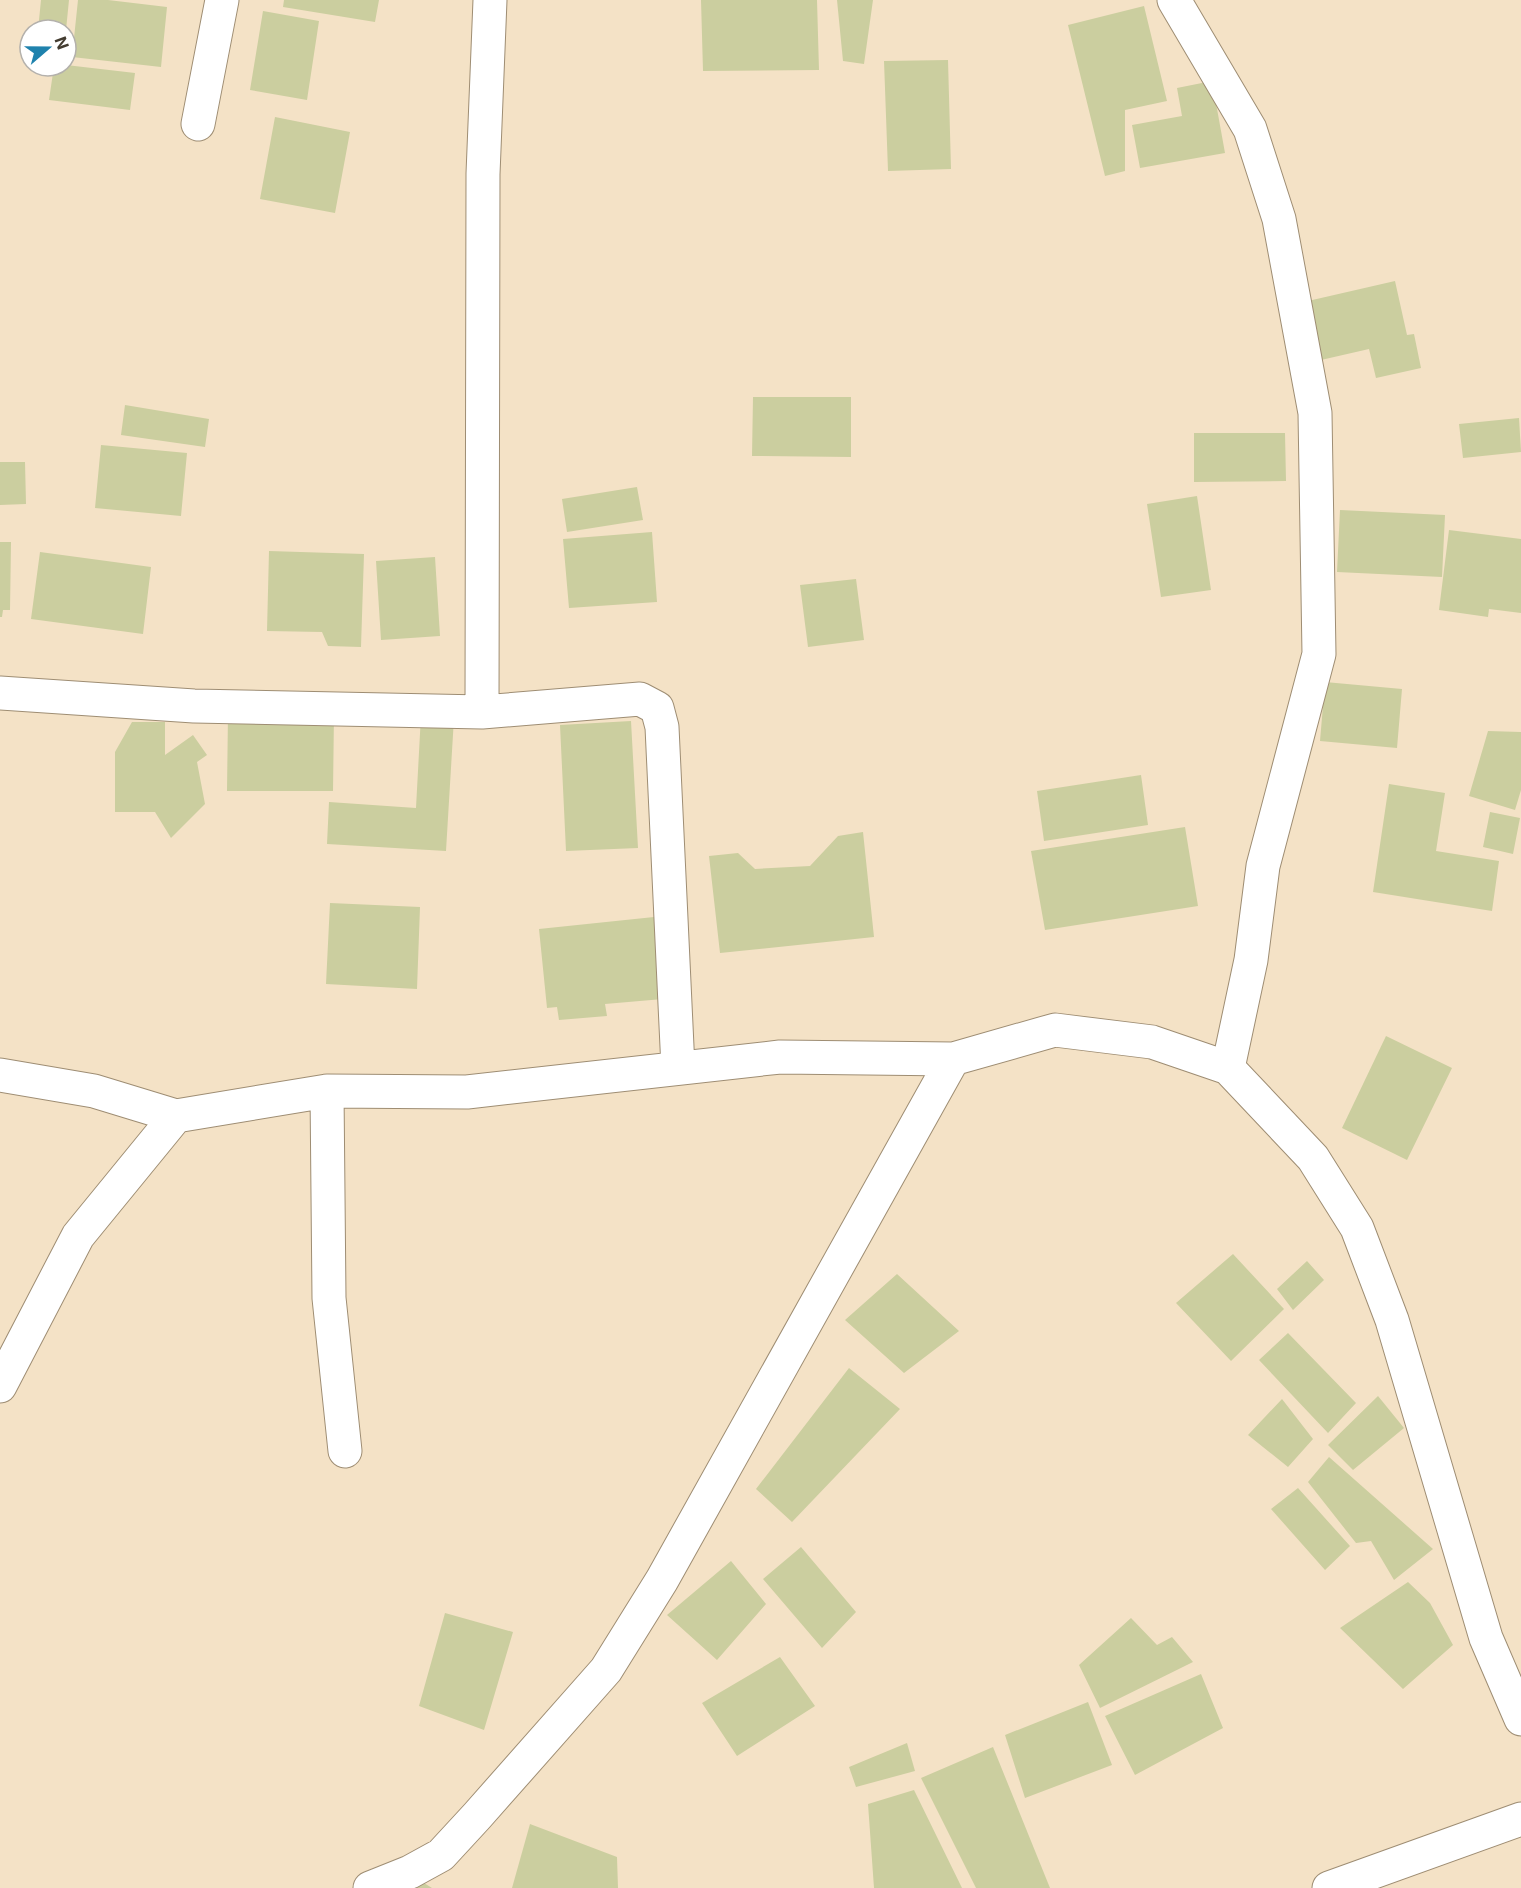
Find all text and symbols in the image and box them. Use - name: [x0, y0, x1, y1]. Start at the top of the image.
- north arrow: [18, 18, 78, 78]
- text: N: [51, 34, 74, 52]

